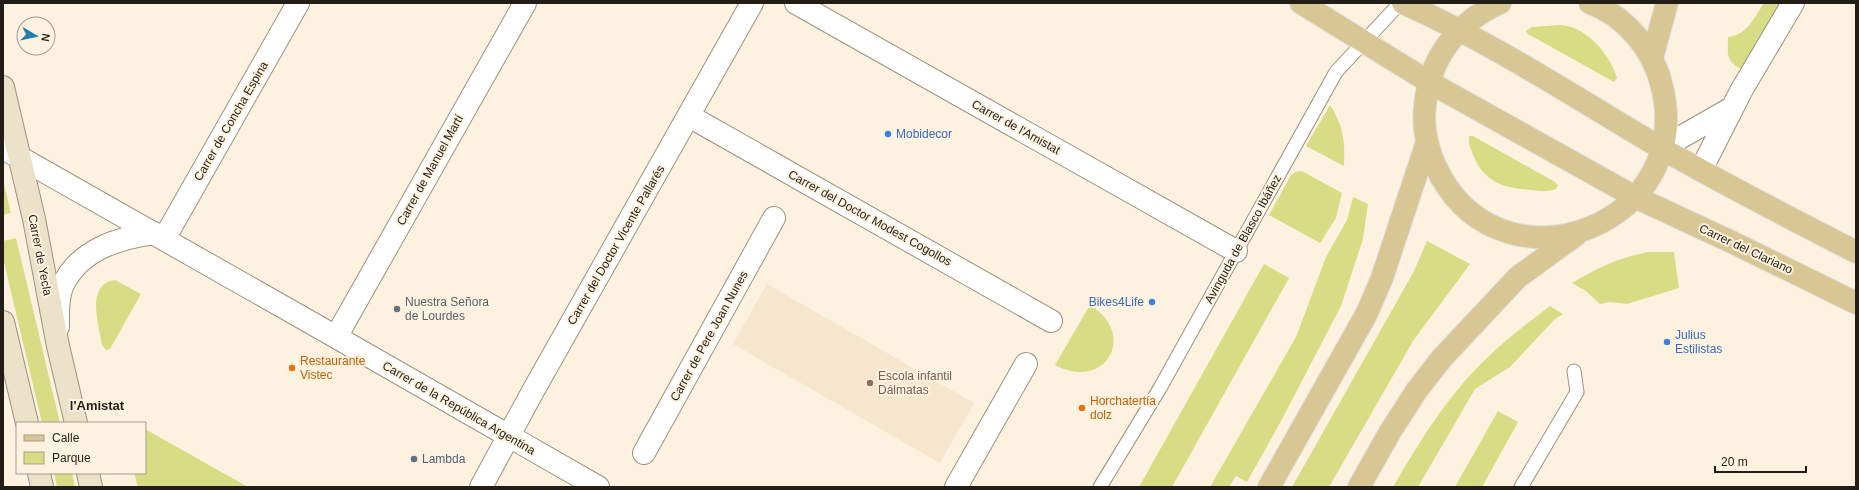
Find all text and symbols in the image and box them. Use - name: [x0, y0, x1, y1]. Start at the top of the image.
- north arrow: [16, 16, 56, 56]
- text: N: [39, 33, 52, 42]
- street label: Carrer de Concha Espina: [191, 59, 271, 183]
- street label: Carrer de l'Amistat: [969, 97, 1063, 157]
- street label: Carrer de Manuel Martí: [394, 112, 467, 228]
- place label: Mobidecor: [896, 127, 952, 141]
- marker: Mobidecor: [883, 129, 893, 139]
- street label: Carrer del Doctor Vicente Pallarés: [564, 163, 668, 327]
- street label: Carrer del Doctor Modest Cogollos: [786, 167, 954, 269]
- street label: Avinguda de Blasco Ibáñez: [1202, 172, 1284, 306]
- street label: Carrer de Yecla: [25, 213, 55, 297]
- street label: Carrer del Clariano: [1697, 221, 1795, 277]
- street label: Carrer de Pere Joan Nunes: [667, 268, 751, 404]
- place label: Nuestra Señora de Lourdes: [405, 295, 489, 323]
- place label: Bikes4Life: [1089, 295, 1144, 309]
- marker: Bikes4Life: [1147, 297, 1157, 307]
- marker: Nuestra Señora de Lourdes: [392, 304, 402, 314]
- place label: Julius Estilistas: [1675, 328, 1722, 356]
- marker: Julius Estilistas: [1662, 337, 1672, 347]
- place label: Restaurante Vistec: [300, 354, 366, 382]
- street label: Carrer de la República Argentina: [380, 358, 538, 458]
- marker: Restaurante Vistec: [287, 363, 297, 373]
- place label: Escola infantil Dálmatas: [878, 369, 952, 397]
- marker: Escola infantil Dálmatas: [865, 378, 875, 388]
- place label: Horchatertía dolz: [1090, 394, 1156, 422]
- district label: l'Amistat: [70, 398, 125, 413]
- marker: Horchatertía dolz: [1077, 403, 1087, 413]
- legend: [16, 422, 146, 474]
- text: Calle: [52, 431, 80, 445]
- scale bar: [1715, 448, 1806, 474]
- text: Parque: [52, 451, 91, 465]
- place label: Lambda: [422, 452, 466, 466]
- marker: Lambda: [409, 454, 419, 464]
- text: 20 m: [1721, 455, 1748, 469]

